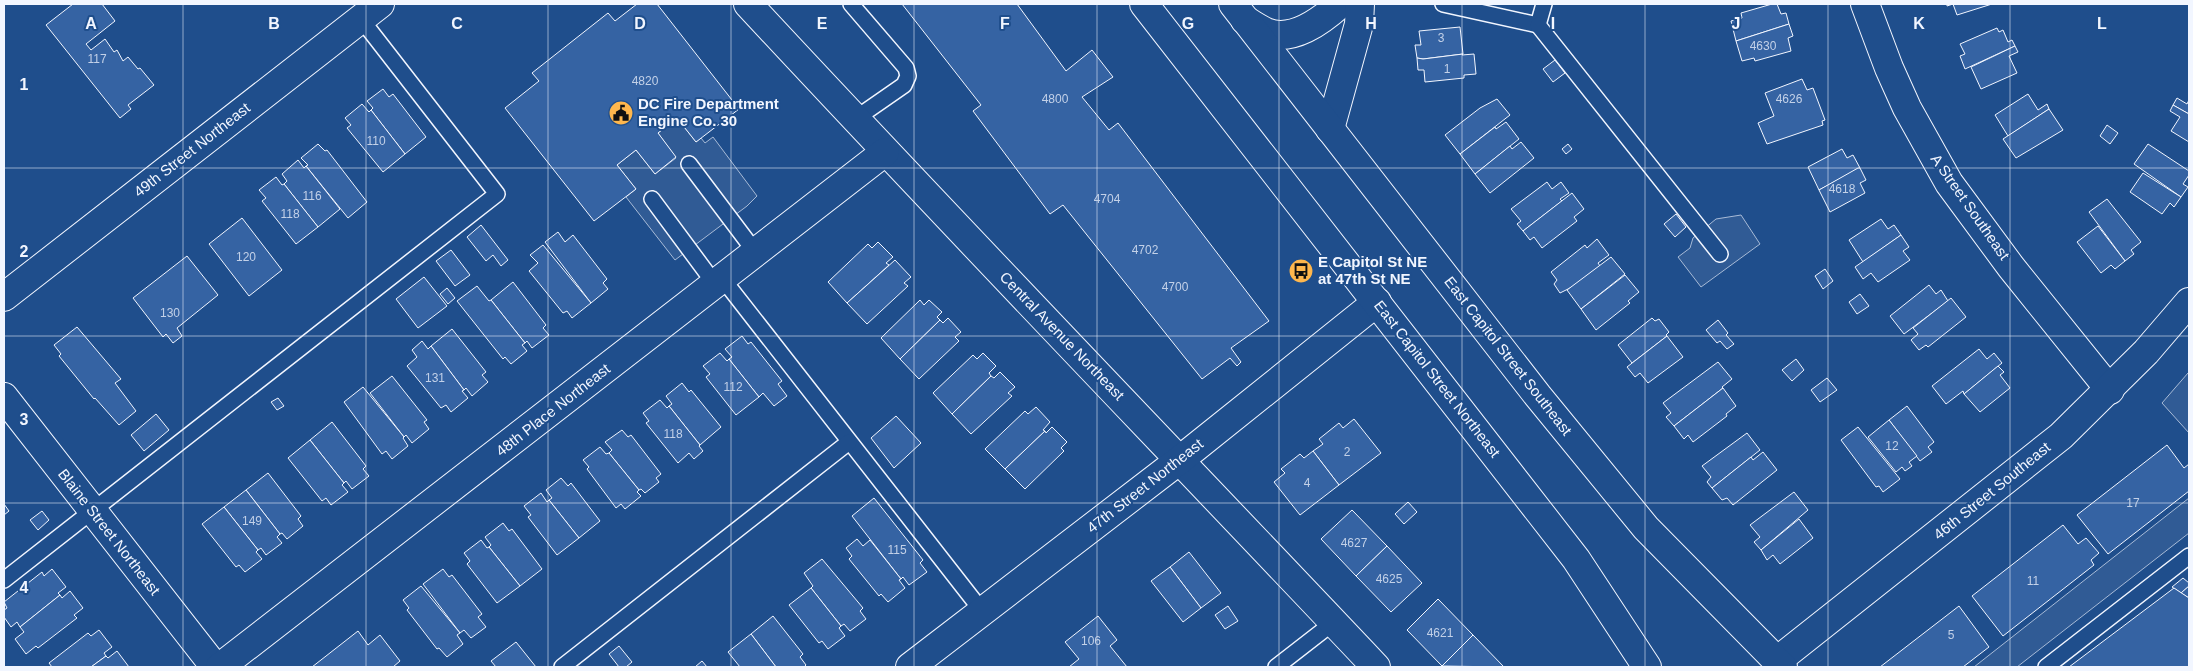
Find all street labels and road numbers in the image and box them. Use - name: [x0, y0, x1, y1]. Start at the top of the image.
- street label: 49th Street Northeast: [130, 99, 254, 200]
- street label: A Street Southeast: [1928, 151, 2014, 263]
- street label: Central Avenue Northeast: [997, 268, 1129, 404]
- street label: East Capitol Street Southeast: [1441, 273, 1576, 439]
- street label: East Capitol Street Northeast: [1371, 297, 1504, 461]
- street label: 48th Place Northeast: [492, 359, 614, 459]
- street label: 47th Street Northeast: [1083, 435, 1207, 536]
- street label: 46th Street Southeast: [1930, 438, 2054, 543]
- street label: Blaine Street Northeast: [55, 465, 164, 599]

